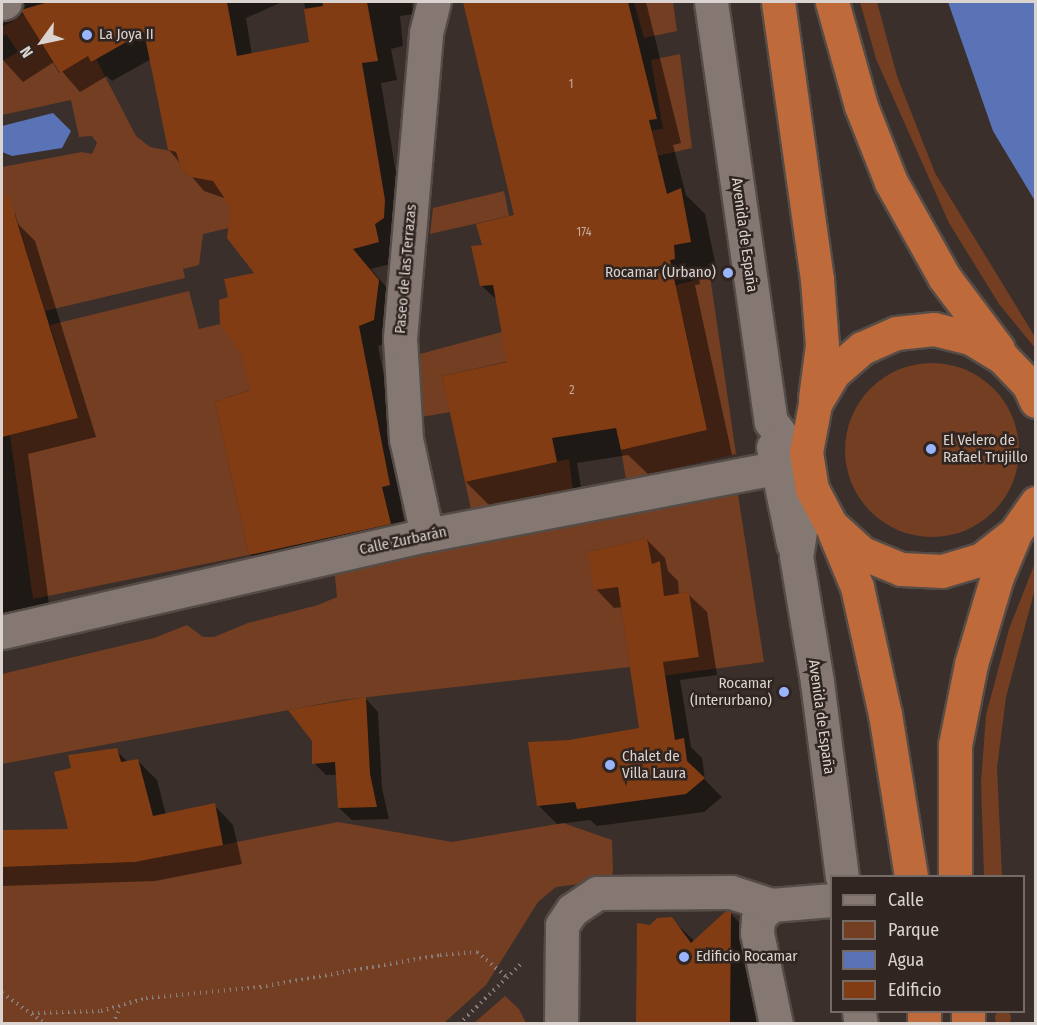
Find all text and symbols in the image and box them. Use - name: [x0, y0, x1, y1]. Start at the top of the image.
- north arrow: [12, 12, 72, 72]
- place label: La Joya II: [99, 26, 154, 44]
- marker: La Joya II: [80, 28, 94, 42]
- text: N: [16, 43, 37, 61]
- house number: 1: [569, 78, 573, 92]
- street label: Avenida de España: [727, 177, 761, 293]
- street label: Paseo de las Terrazas: [391, 204, 421, 334]
- house number: 174: [577, 226, 591, 240]
- place label: Rocamar (Urbano): [605, 264, 716, 282]
- marker: Rocamar (Urbano): [721, 266, 735, 280]
- house number: 2: [569, 384, 575, 398]
- place label: El Velero de Rafael Trujillo: [943, 431, 1028, 466]
- marker: El Velero de Rafael Trujillo: [924, 442, 938, 456]
- street label: Calle Zurbarán: [358, 523, 448, 559]
- street label: Avenida de España: [804, 659, 838, 775]
- place label: Rocamar (Interurbano): [690, 674, 772, 709]
- marker: Rocamar (Interurbano): [777, 685, 791, 699]
- place label: Chalet de Villa Laura: [622, 747, 686, 782]
- marker: Chalet de Villa Laura: [603, 758, 617, 772]
- legend: [830, 875, 1025, 1013]
- text: Calle: [888, 889, 924, 911]
- text: Parque: [888, 919, 939, 941]
- place label: Edificio Rocamar: [696, 948, 798, 966]
- text: Agua: [888, 949, 924, 971]
- marker: Edificio Rocamar: [677, 950, 691, 964]
- text: Edificio: [888, 979, 941, 1001]

